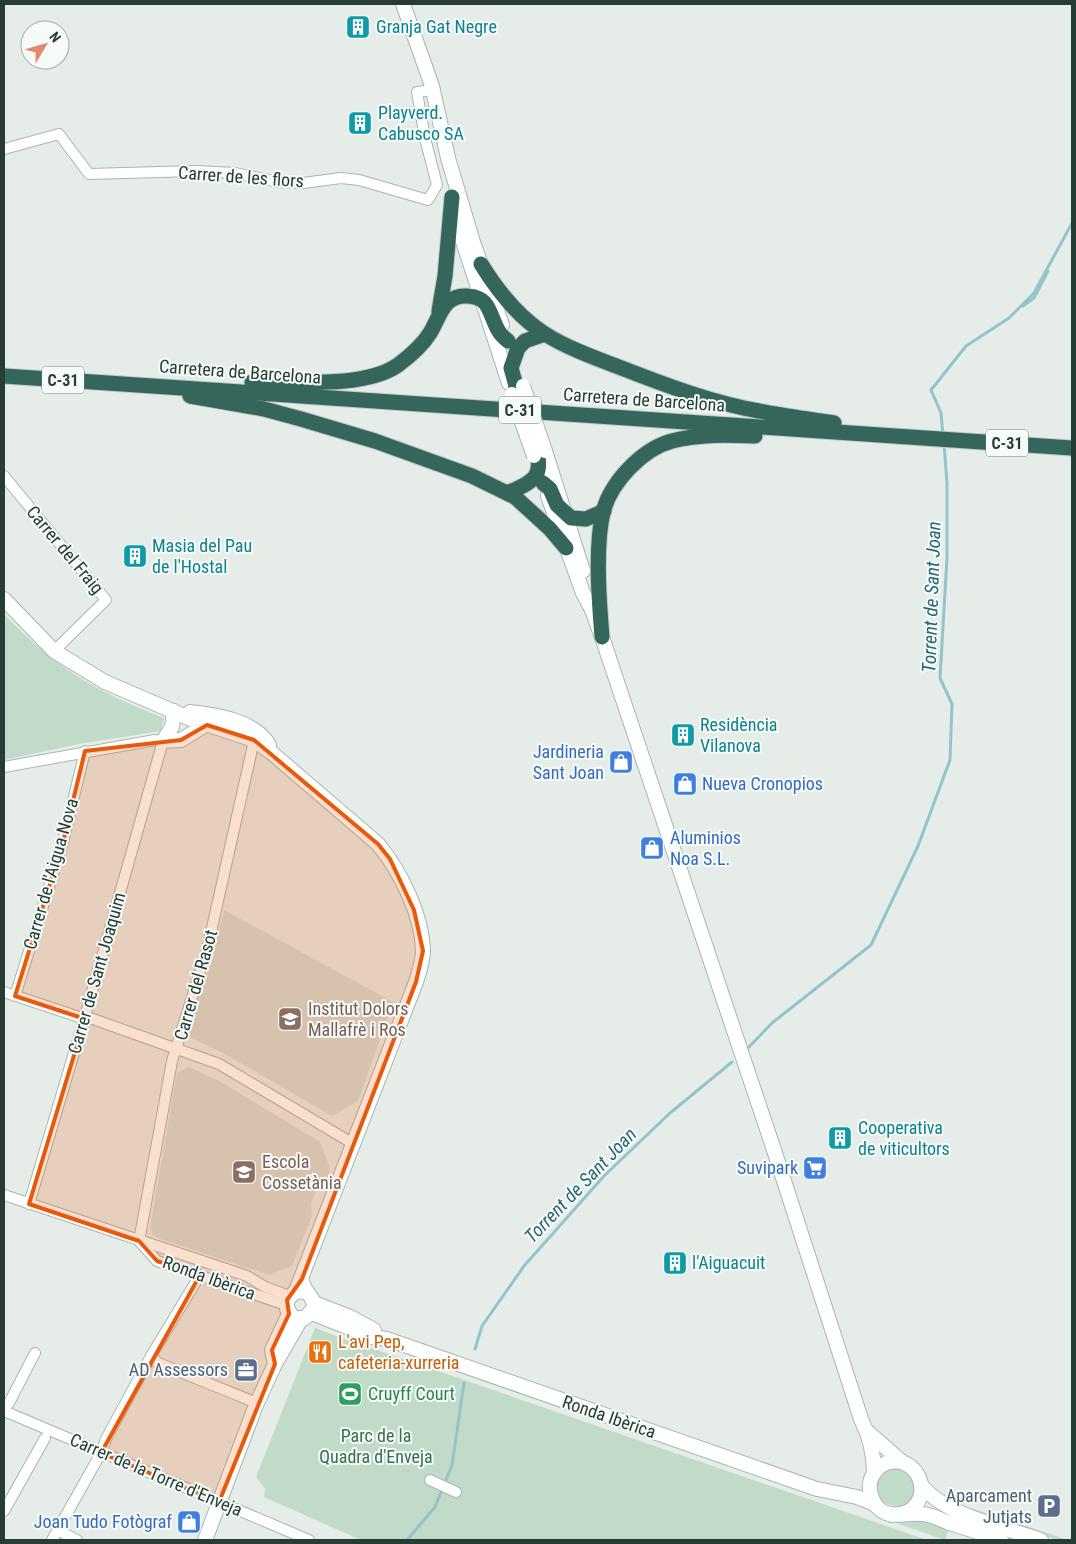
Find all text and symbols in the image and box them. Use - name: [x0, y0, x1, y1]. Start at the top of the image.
- building icon: Granja Gat Negre: [345, 14, 371, 40]
- place label: Granja Gat Negre: [376, 16, 497, 37]
- north arrow: [20, 20, 70, 70]
- text: N: [46, 29, 64, 45]
- place label: Playverd. Cabusco SA: [378, 102, 464, 144]
- building icon: Playverd. Cabusco SA: [347, 110, 373, 136]
- street label: Carrer de les flors: [178, 162, 305, 191]
- street label: Carretera de Barcelona: [158, 355, 322, 388]
- road number: C-31: [42, 366, 84, 394]
- street label: Carretera de Barcelona: [562, 383, 726, 416]
- road number: C-31: [499, 396, 541, 424]
- road number: C-31: [986, 429, 1028, 456]
- street label: Carrer del Fraig: [22, 501, 108, 598]
- water label: Torrent de Sant Joan: [917, 521, 946, 673]
- place label: Masia del Pau de l'Hostal: [152, 535, 252, 577]
- building icon: Masia del Pau de l'Hostal: [122, 543, 148, 569]
- place label: Residència Vilanova: [700, 714, 777, 756]
- building icon: Residència Vilanova: [670, 722, 696, 748]
- place label: Jardineria Sant Joan: [533, 741, 604, 783]
- shop icon: Jardineria Sant Joan: [608, 749, 634, 775]
- shop icon: Nueva Cronopios: [672, 771, 698, 797]
- place label: Nueva Cronopios: [702, 773, 823, 794]
- street label: Carrer de l'Aigua Nova: [19, 796, 82, 952]
- place label: Aluminios Noa S.L.: [670, 827, 741, 869]
- shop icon: Aluminios Noa S.L.: [639, 835, 665, 861]
- street label: Carrer de Sant Joaquim: [63, 890, 130, 1056]
- street label: Carrer del Rasot: [170, 927, 221, 1043]
- place label: Institut Dolors Mallafrè i Ros: [308, 998, 409, 1040]
- school or university icon: Institut Dolors Mallafrè i Ros: [277, 1006, 303, 1032]
- place label: Cooperativa de viticultors: [858, 1117, 950, 1159]
- water label: Torrent de Sant Joan: [519, 1123, 641, 1248]
- building icon: Cooperativa de viticultors: [827, 1125, 853, 1151]
- place label: Escola Cossetània: [262, 1151, 342, 1193]
- supermarket icon: Suvipark: [802, 1155, 828, 1181]
- place label: Suvipark: [737, 1157, 798, 1178]
- school or university icon: Escola Cossetània: [231, 1159, 257, 1185]
- building icon: l'Aiguacuit: [662, 1250, 688, 1276]
- street label: Ronda Ibèrica: [160, 1251, 259, 1304]
- place label: l'Aiguacuit: [692, 1252, 765, 1273]
- place label: L'avi Pep, cafeteria-xurreria: [338, 1331, 459, 1373]
- restaurant icon: L'avi Pep, cafeteria-xurreria: [307, 1339, 333, 1365]
- office icon: AD Assessors: [233, 1357, 259, 1383]
- place label: AD Assessors: [129, 1359, 228, 1380]
- sports icon: Cruyff Court: [337, 1381, 363, 1407]
- place label: Cruyff Court: [368, 1383, 455, 1404]
- street label: Ronda Ibèrica: [560, 1391, 659, 1442]
- park label: Parc de la Quadra d'Enveja: [319, 1425, 433, 1467]
- street label: Carrer de la Torre d'Enveja: [67, 1429, 245, 1520]
- place label: Aparcament Jutjats: [946, 1485, 1032, 1527]
- parking icon: Aparcament Jutjats: [1036, 1493, 1062, 1519]
- shop icon: Joan Tudo Fotògraf: [176, 1509, 202, 1535]
- place label: Joan Tudo Fotògraf: [34, 1511, 172, 1532]

